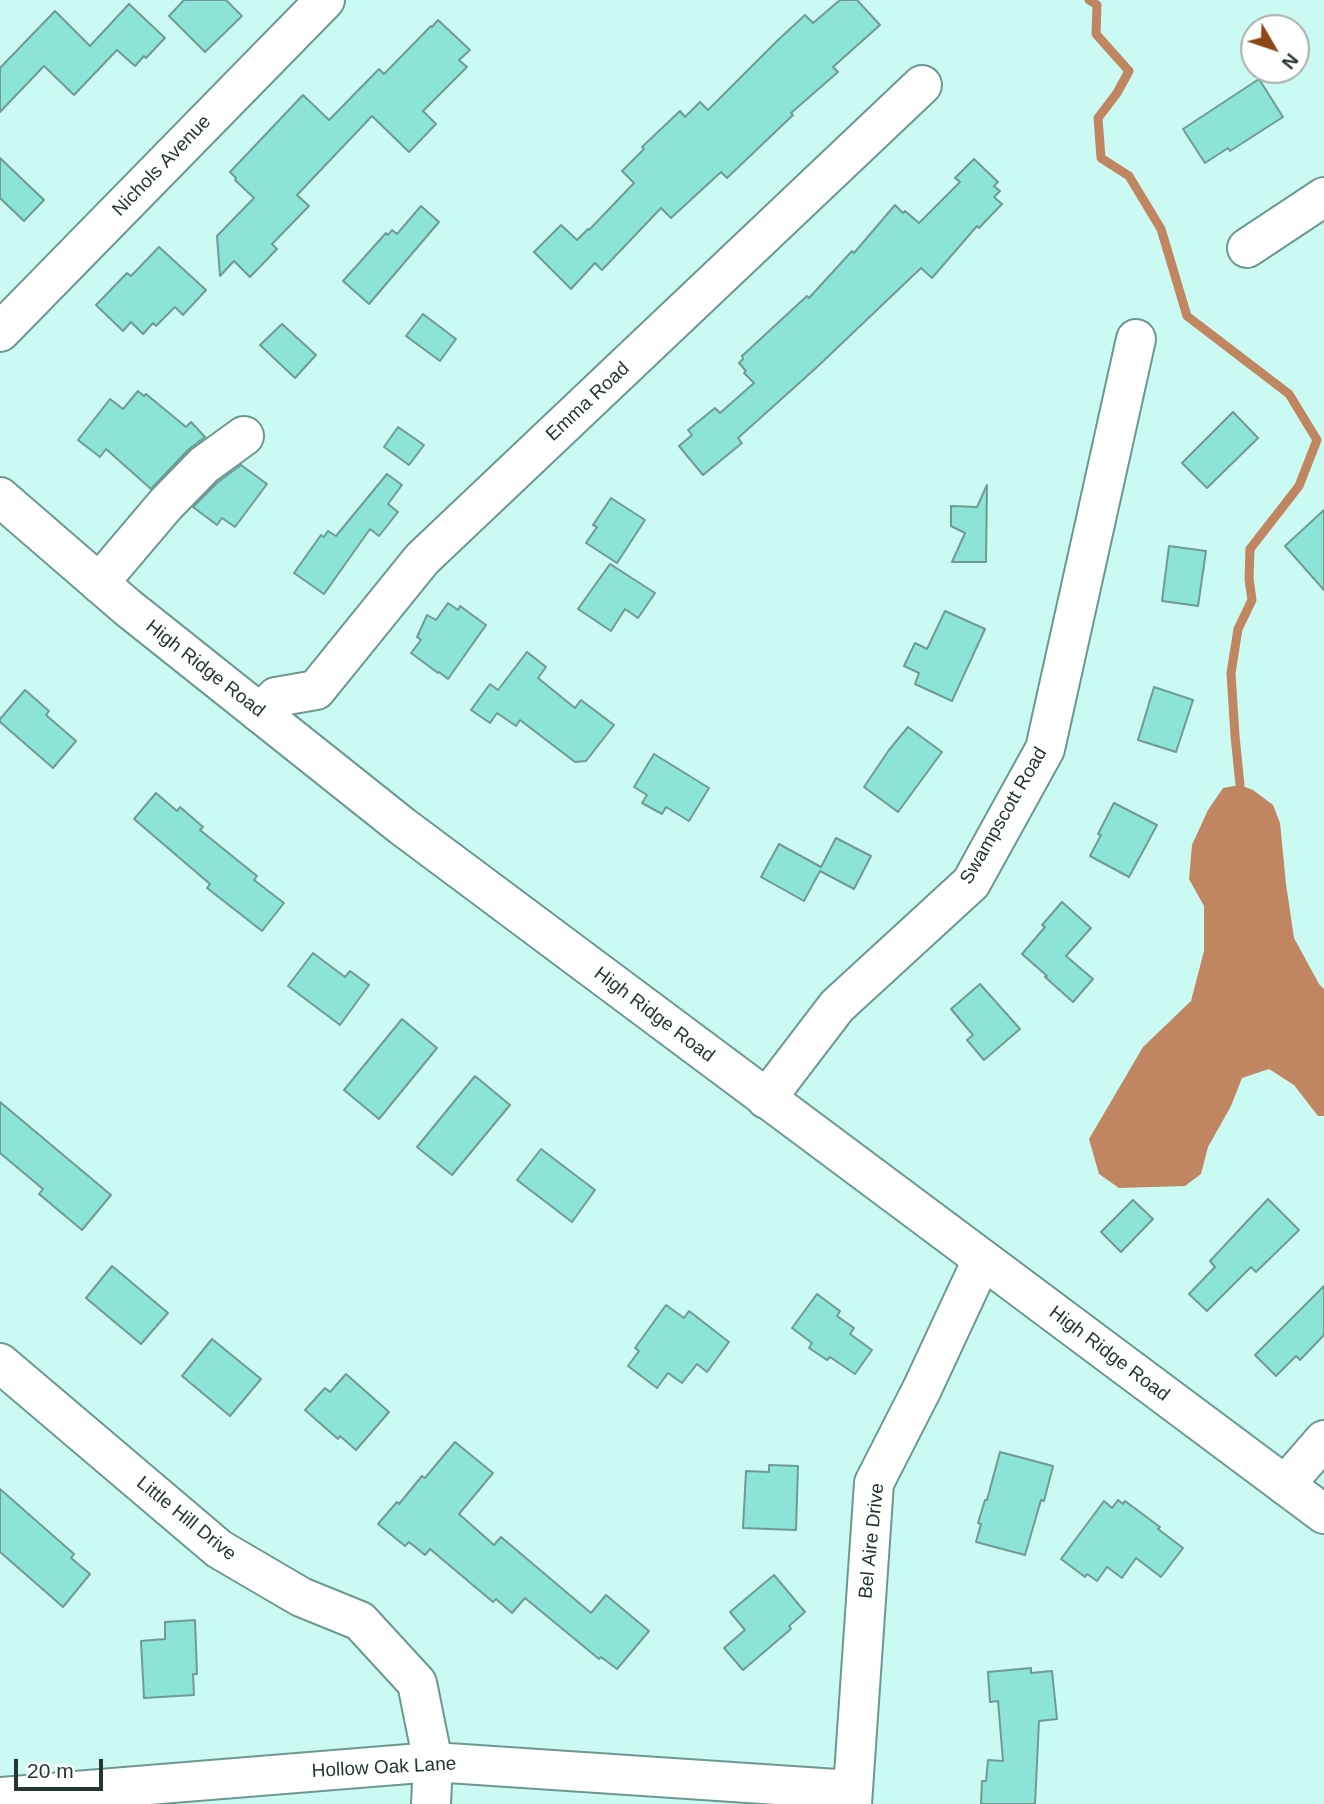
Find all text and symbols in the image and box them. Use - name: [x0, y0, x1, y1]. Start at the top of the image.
- north arrow: [1240, 14, 1310, 84]
- text: N: [1278, 49, 1303, 73]
- street label: Nichols Avenue: [108, 111, 216, 221]
- street label: Emma Road: [542, 358, 634, 446]
- street label: High Ridge Road: [141, 615, 269, 723]
- street label: Swampscott Road: [956, 744, 1052, 888]
- street label: High Ridge Road: [589, 962, 719, 1068]
- street label: High Ridge Road: [1044, 1301, 1174, 1407]
- street label: Little Hill Drive: [132, 1472, 240, 1566]
- street label: Bel Aire Drive: [855, 1482, 889, 1600]
- scale bar: [18, 1744, 107, 1788]
- street label: Hollow Oak Lane: [311, 1753, 457, 1783]
- text: 20 m: [27, 1759, 74, 1782]

